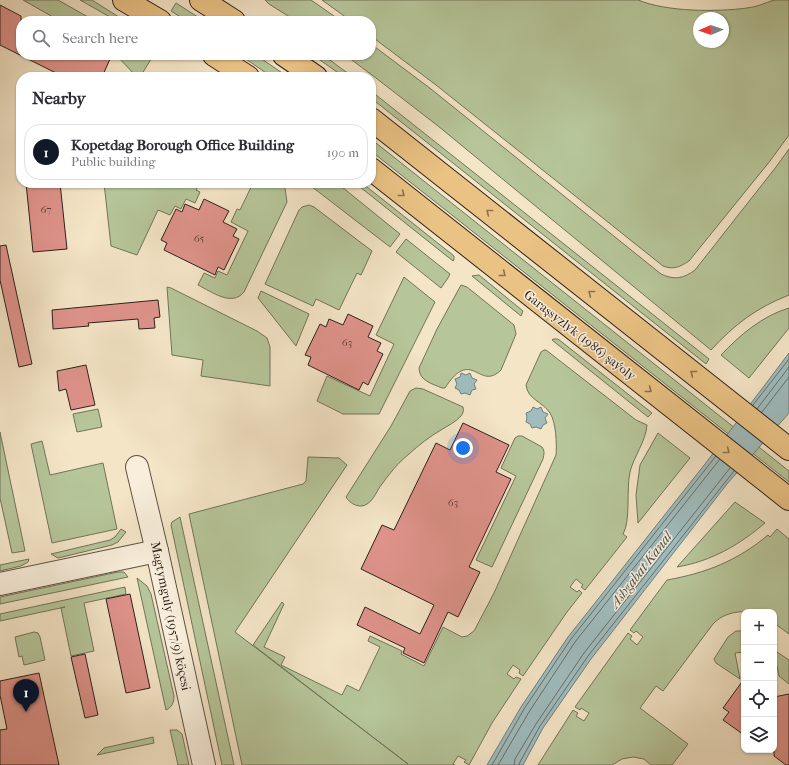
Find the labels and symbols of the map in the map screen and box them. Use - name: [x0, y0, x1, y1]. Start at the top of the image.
- north arrow: [693, 12, 729, 48]
- one-way arrow: [397, 189, 404, 196]
- house number: 67: [40, 203, 52, 216]
- one-way arrow: [486, 210, 493, 217]
- house number: 65: [194, 232, 205, 245]
- one-way arrow: [499, 270, 506, 277]
- street label: Garaşsyzlyk (1986) şaýoly: [521, 287, 640, 385]
- one-way arrow: [588, 290, 595, 297]
- house number: 63: [342, 336, 352, 349]
- one-way arrow: [690, 371, 697, 378]
- one-way arrow: [645, 385, 652, 392]
- your location: [453, 438, 473, 458]
- one-way arrow: [722, 446, 729, 453]
- house number: 63: [448, 496, 458, 509]
- water label: Ashgabat Kanal: [605, 528, 677, 613]
- street label: Magtymguly (1957/9) köçesi: [147, 540, 194, 692]
- pin: 1: [13, 679, 39, 712]

